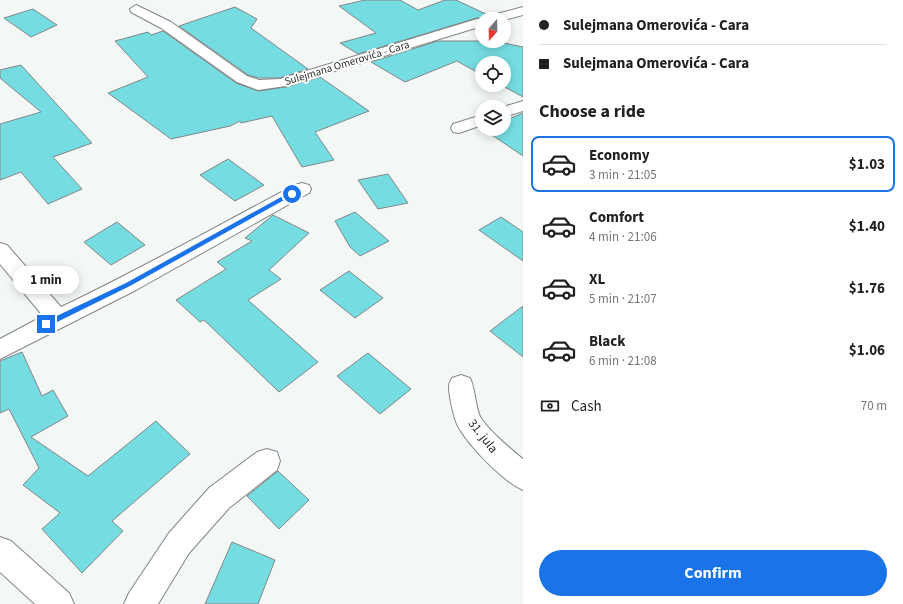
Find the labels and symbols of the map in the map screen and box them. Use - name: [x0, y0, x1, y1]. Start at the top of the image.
- north arrow: [475, 12, 511, 48]
- street label: Sulejmana Omerovića - Cara: [283, 37, 411, 89]
- route start: [283, 185, 301, 203]
- callout: 1 min: [13, 266, 79, 294]
- route end: [37, 315, 55, 333]
- street label: 31. jula: [464, 415, 502, 457]

